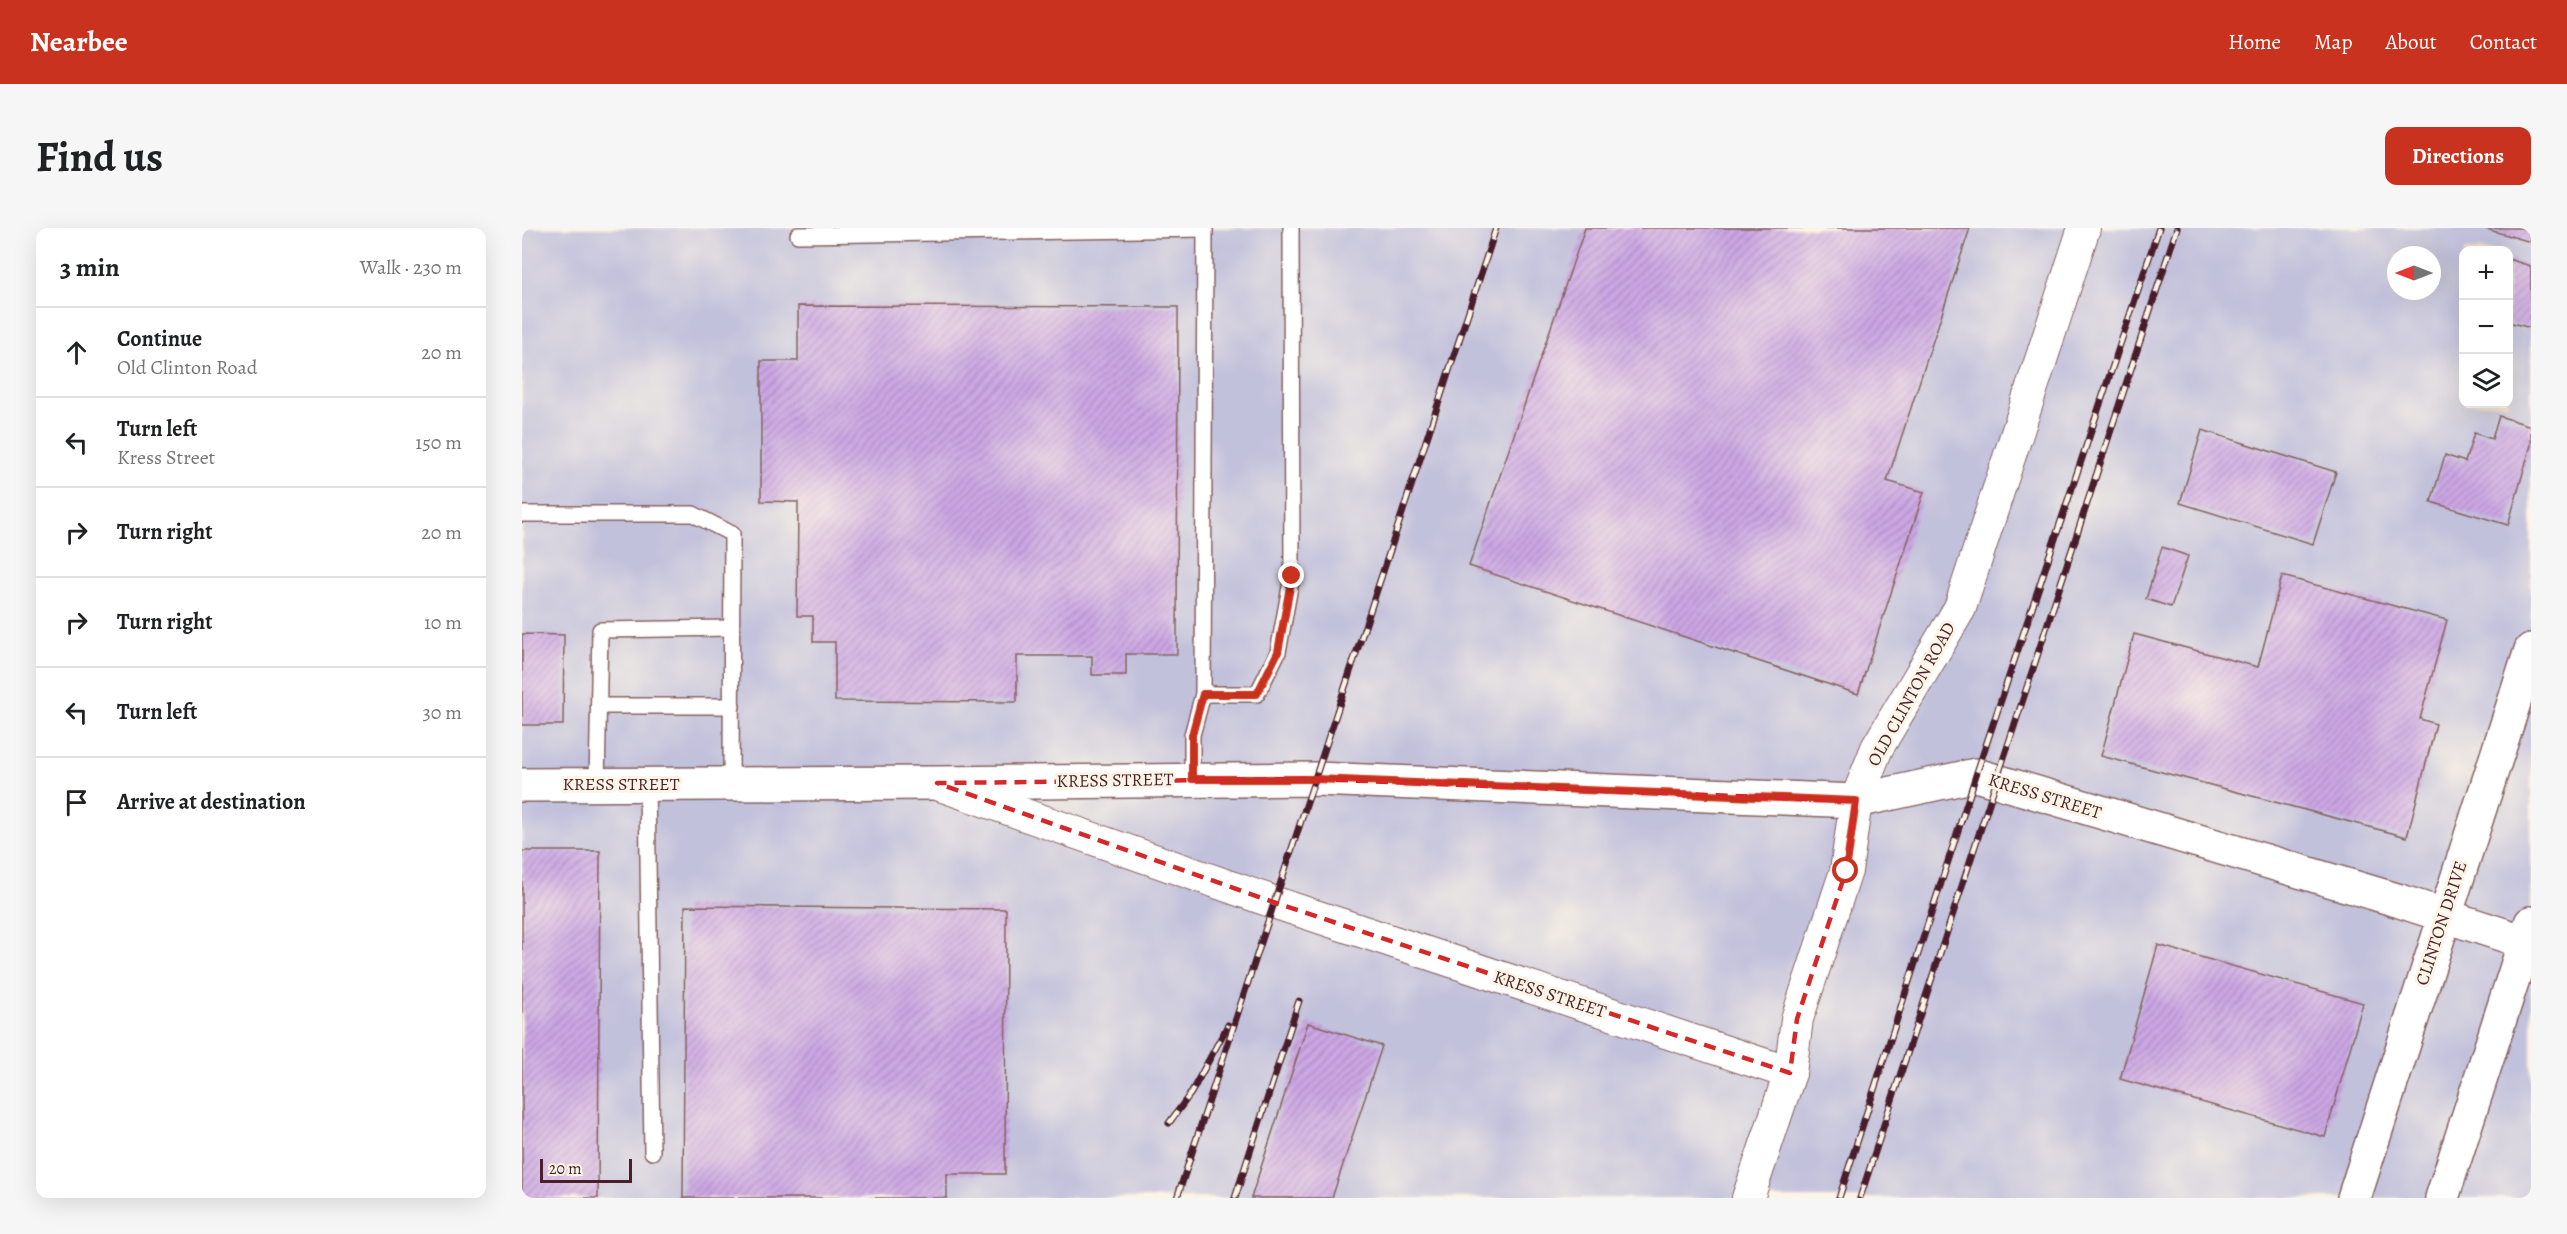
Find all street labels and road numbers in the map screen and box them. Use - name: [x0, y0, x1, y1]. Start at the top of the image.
- street label: OLD CLINTON ROAD: [1861, 618, 1961, 770]
- street label: KRESS STREET: [1056, 767, 1174, 793]
- street label: KRESS STREET: [1986, 767, 2105, 825]
- street label: KRESS STREET: [562, 772, 680, 796]
- street label: CLINTON DRIVE: [2410, 858, 2472, 988]
- street label: KRESS STREET: [1491, 965, 1610, 1024]

